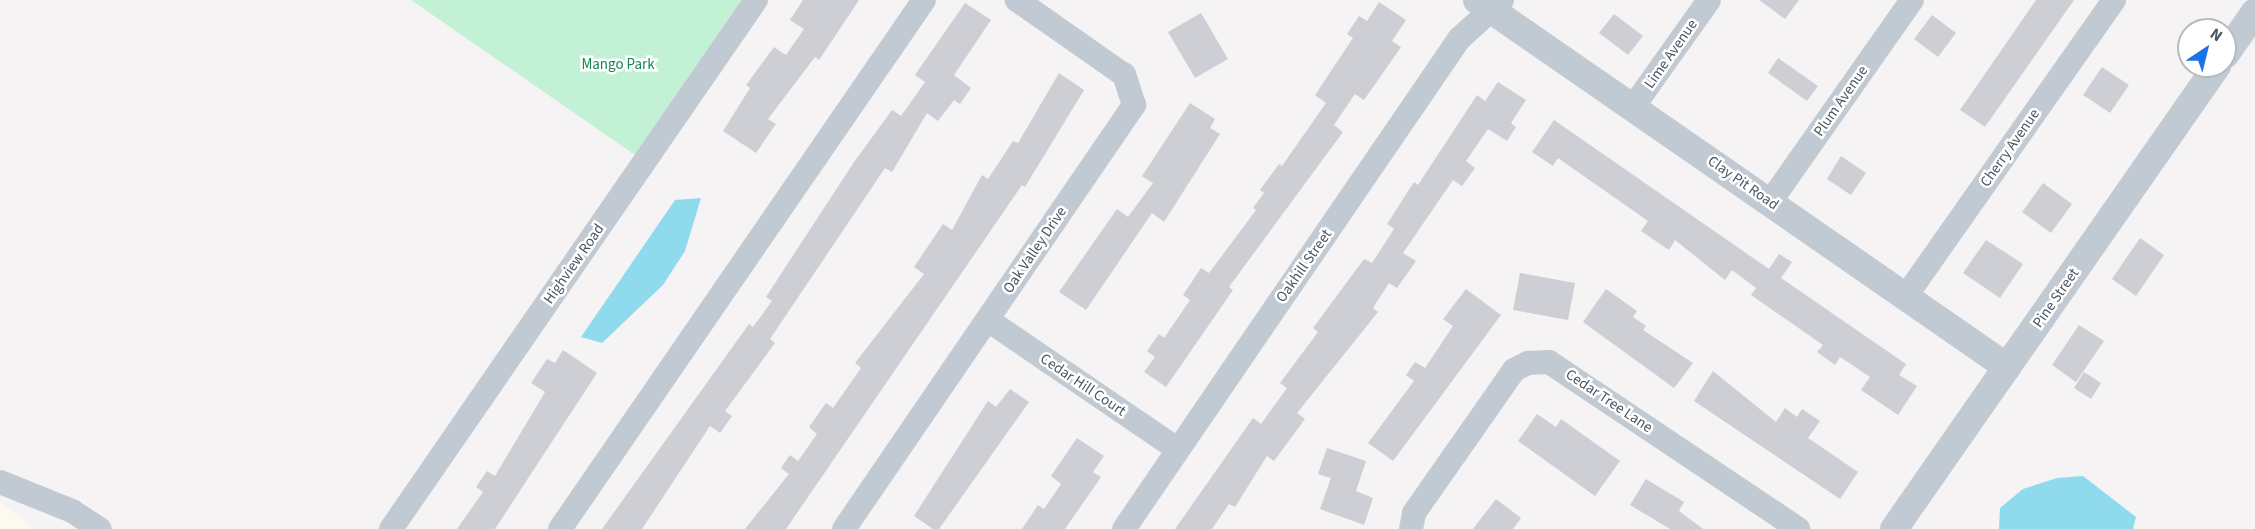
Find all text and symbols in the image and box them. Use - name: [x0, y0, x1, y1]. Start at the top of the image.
- street label: Lime Avenue: [1641, 16, 1701, 92]
- north arrow: [2177, 18, 2237, 78]
- text: N: [2206, 23, 2227, 47]
- park label: Mango Park: [581, 56, 655, 74]
- street label: Plum Avenue: [1810, 62, 1872, 140]
- street label: Cherry Avenue: [1976, 105, 2044, 191]
- street label: Clay Pit Road: [1704, 152, 1782, 214]
- street label: Oak Valley Drive: [999, 203, 1071, 297]
- street label: Highview Road: [540, 221, 608, 307]
- street label: Oakhill Street: [1272, 226, 1336, 306]
- street label: Pine Street: [2029, 265, 2083, 331]
- street label: Cedar Hill Court: [1037, 350, 1129, 420]
- street label: Cedar Tree Lane: [1562, 365, 1656, 437]

